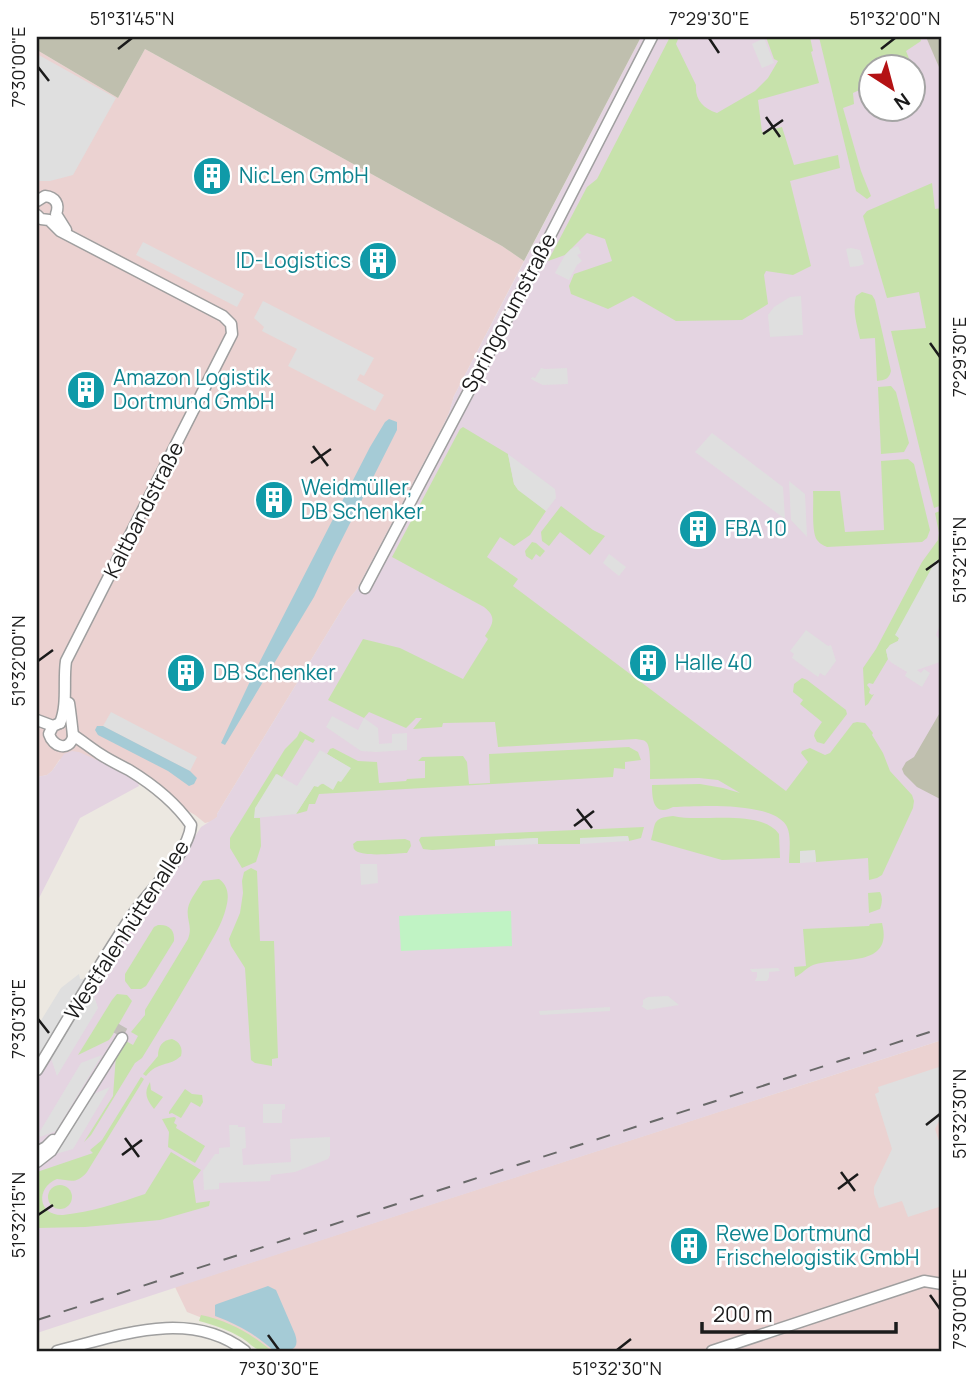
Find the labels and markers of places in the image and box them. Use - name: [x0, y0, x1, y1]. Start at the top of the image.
- building icon: NicLen GmbH: [191, 155, 233, 197]
- place label: NicLen GmbH: [239, 161, 369, 189]
- building icon: ID-Logistics: [357, 240, 399, 282]
- place label: ID-Logistics: [236, 246, 351, 274]
- place label: Amazon Logistik Dortmund GmbH: [113, 363, 274, 415]
- building icon: Amazon Logistik Dortmund GmbH: [65, 369, 107, 411]
- place label: Weidmüller, DB Schenker: [301, 473, 424, 525]
- building icon: Weidmüller, DB Schenker: [253, 479, 295, 521]
- building icon: FBA 10: [677, 508, 719, 550]
- place label: FBA 10: [725, 514, 787, 542]
- building icon: Halle 40: [627, 642, 669, 684]
- place label: Halle 40: [675, 648, 753, 676]
- building icon: DB Schenker: [165, 652, 207, 694]
- place label: DB Schenker: [213, 658, 336, 686]
- place label: Rewe Dortmund Frischelogistik GmbH: [716, 1219, 919, 1271]
- building icon: Rewe Dortmund Frischelogistik GmbH: [668, 1225, 710, 1267]

